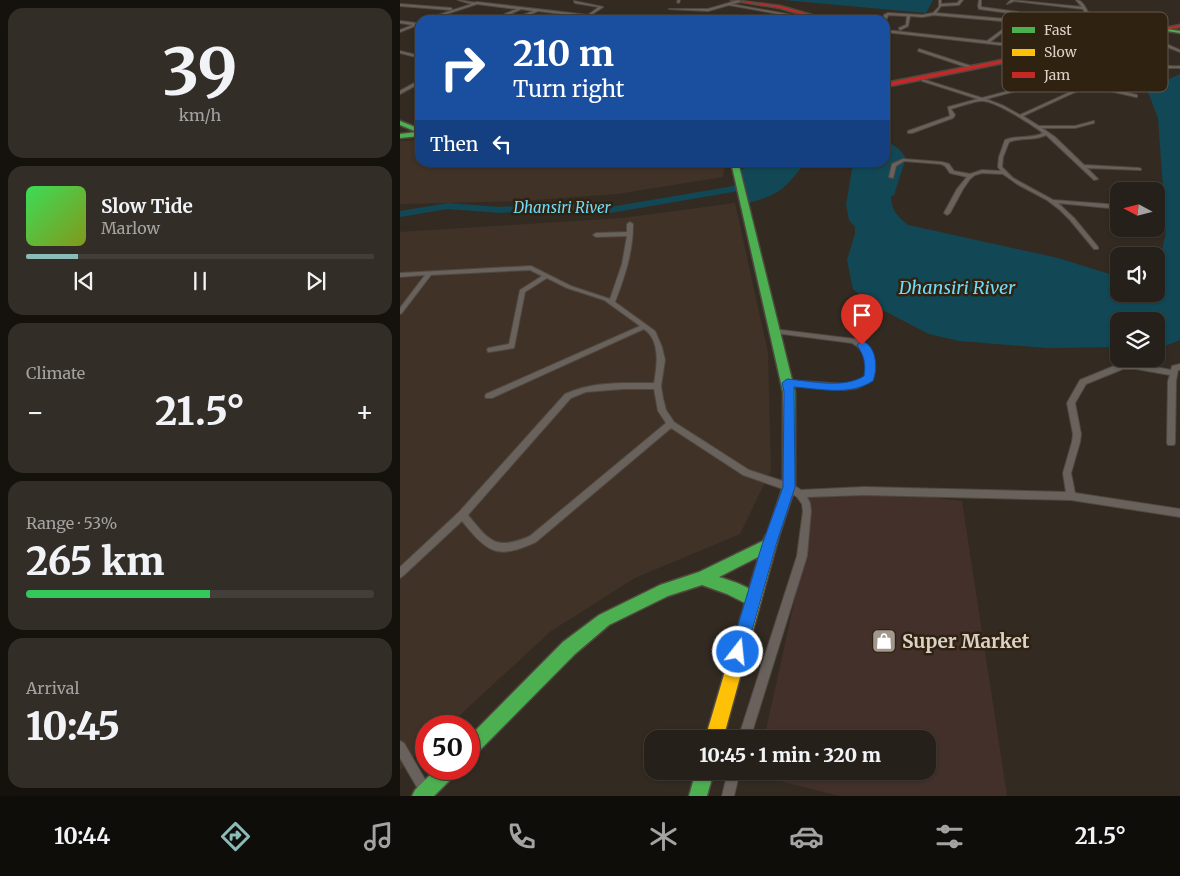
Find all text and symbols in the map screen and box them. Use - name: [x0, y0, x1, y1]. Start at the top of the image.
- legend: [1002, 12, 1168, 92]
- text: Fast: [1044, 21, 1072, 39]
- text: 39: [162, 31, 238, 113]
- text: 210 m: [513, 32, 614, 76]
- icon: right: [430, 35, 495, 100]
- text: Slow: [1044, 43, 1077, 61]
- text: Jam: [1043, 66, 1070, 84]
- text: Turn right: [513, 75, 624, 103]
- text: km/h: [179, 105, 221, 125]
- icon: left: [488, 130, 516, 158]
- text: Then: [430, 132, 478, 156]
- north arrow: [1110, 182, 1165, 238]
- map controls: [1110, 182, 1165, 367]
- text: Slow Tide: [101, 194, 193, 218]
- water label: Dhansiri River: [512, 198, 612, 217]
- text: Marlow: [101, 218, 160, 238]
- button: sound: [1110, 247, 1165, 302]
- icon: previous: [70, 267, 98, 295]
- icon: pause: [186, 267, 214, 295]
- icon: next: [302, 267, 330, 295]
- water label: Dhansiri River: [898, 276, 1016, 299]
- pin: [841, 294, 883, 345]
- icon: arrive: [848, 301, 876, 329]
- button: layers: [1110, 312, 1165, 367]
- text: Climate: [26, 363, 85, 383]
- text: 21.5°: [155, 388, 245, 435]
- text: −: [26, 394, 45, 430]
- text: +: [355, 394, 374, 430]
- text: Range · 53%: [26, 513, 117, 533]
- text: 265 km: [26, 538, 164, 585]
- position arrow: [711, 625, 763, 677]
- shop icon: Super Market: [871, 628, 897, 654]
- place label: Super Market: [902, 629, 1030, 653]
- text: Arrival: [26, 678, 79, 698]
- text: 10:45: [26, 703, 120, 750]
- speed limit sign: 50: [415, 715, 480, 780]
- text: 10:45 · 1 min · 320 m: [699, 743, 881, 767]
- icon: directions: [218, 819, 253, 854]
- icon: music: [361, 819, 396, 854]
- icon: phone: [504, 819, 539, 854]
- icon: climate: [646, 819, 681, 854]
- icon: car: [789, 819, 824, 854]
- icon: filters: [932, 819, 967, 854]
- text: 10:44: [54, 822, 110, 850]
- text: 21.5°: [1075, 822, 1126, 850]

